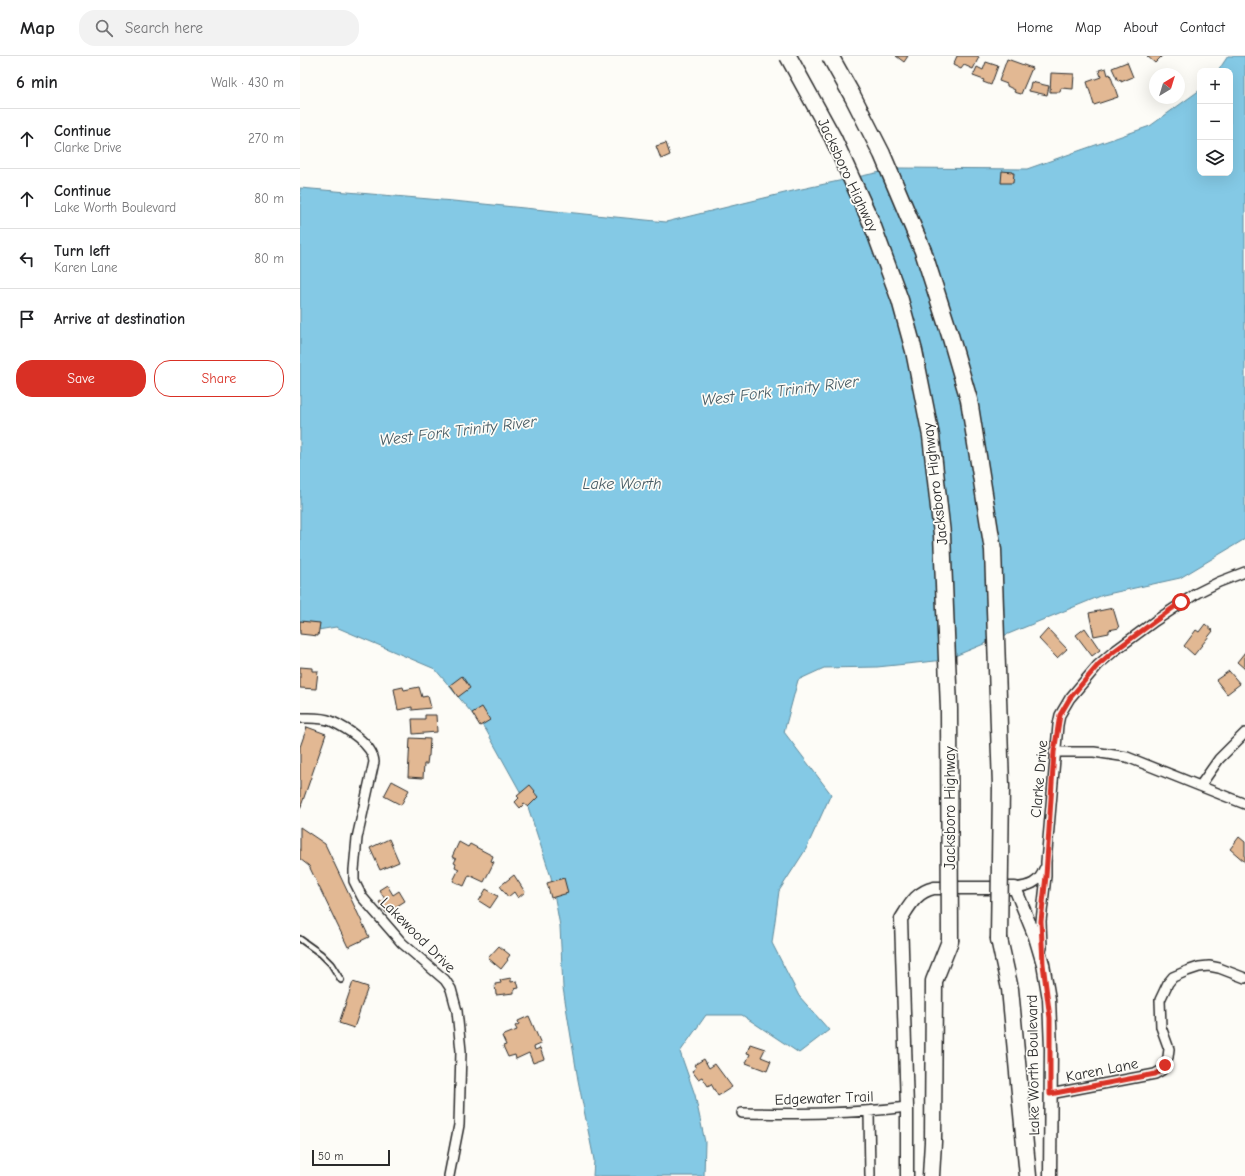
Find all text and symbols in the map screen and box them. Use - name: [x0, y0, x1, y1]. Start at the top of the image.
- search box: [79, 10, 359, 46]
- text: Map: [20, 17, 55, 39]
- icon: search: [93, 17, 115, 39]
- text: Search here: [125, 19, 203, 37]
- text: Home: [1017, 19, 1053, 36]
- text: Map: [1075, 19, 1101, 36]
- text: About: [1123, 19, 1158, 36]
- text: Contact: [1180, 19, 1225, 36]
- north arrow: [1149, 68, 1185, 104]
- map controls: [1197, 68, 1233, 176]
- button: +: [1197, 68, 1233, 104]
- text: 6 min: [16, 73, 58, 92]
- text: Walk · 430 m: [211, 75, 284, 90]
- button: −: [1197, 104, 1233, 140]
- street label: Jacksboro Highway: [814, 115, 882, 235]
- text: Continue: [54, 122, 111, 140]
- icon: ahead: [16, 128, 38, 150]
- text: 270 m: [248, 131, 284, 146]
- text: Clarke Drive: [54, 140, 122, 155]
- button: layers: [1197, 140, 1233, 176]
- text: Continue: [54, 182, 111, 200]
- icon: ahead: [16, 188, 38, 210]
- text: 80 m: [254, 191, 284, 206]
- text: Lake Worth Boulevard: [54, 200, 176, 215]
- text: Turn left: [54, 242, 110, 260]
- icon: left: [16, 248, 38, 270]
- text: 80 m: [254, 251, 284, 266]
- text: Karen Lane: [54, 260, 118, 275]
- icon: arrive: [16, 308, 38, 330]
- text: Arrive at destination: [54, 310, 185, 328]
- button: Save: [16, 360, 146, 397]
- button: Share: [154, 360, 284, 397]
- water label: West Fork Trinity River: [701, 372, 860, 410]
- water label: West Fork Trinity River: [379, 412, 538, 450]
- street label: Jacksboro Highway: [919, 421, 951, 546]
- water label: Lake Worth: [583, 475, 662, 493]
- route start: [1172, 593, 1190, 611]
- street label: Clarke Drive: [1027, 739, 1051, 819]
- street label: Jacksboro Highway: [941, 746, 959, 870]
- street label: Lakewood Drive: [377, 894, 460, 977]
- street label: Lake Worth Boulevard: [1023, 994, 1043, 1136]
- street label: Karen Lane: [1064, 1054, 1140, 1086]
- route end: [1156, 1056, 1174, 1074]
- street label: Edgewater Trail: [774, 1087, 874, 1109]
- scale bar: [312, 1148, 390, 1167]
- text: 50 m: [318, 1150, 343, 1163]

